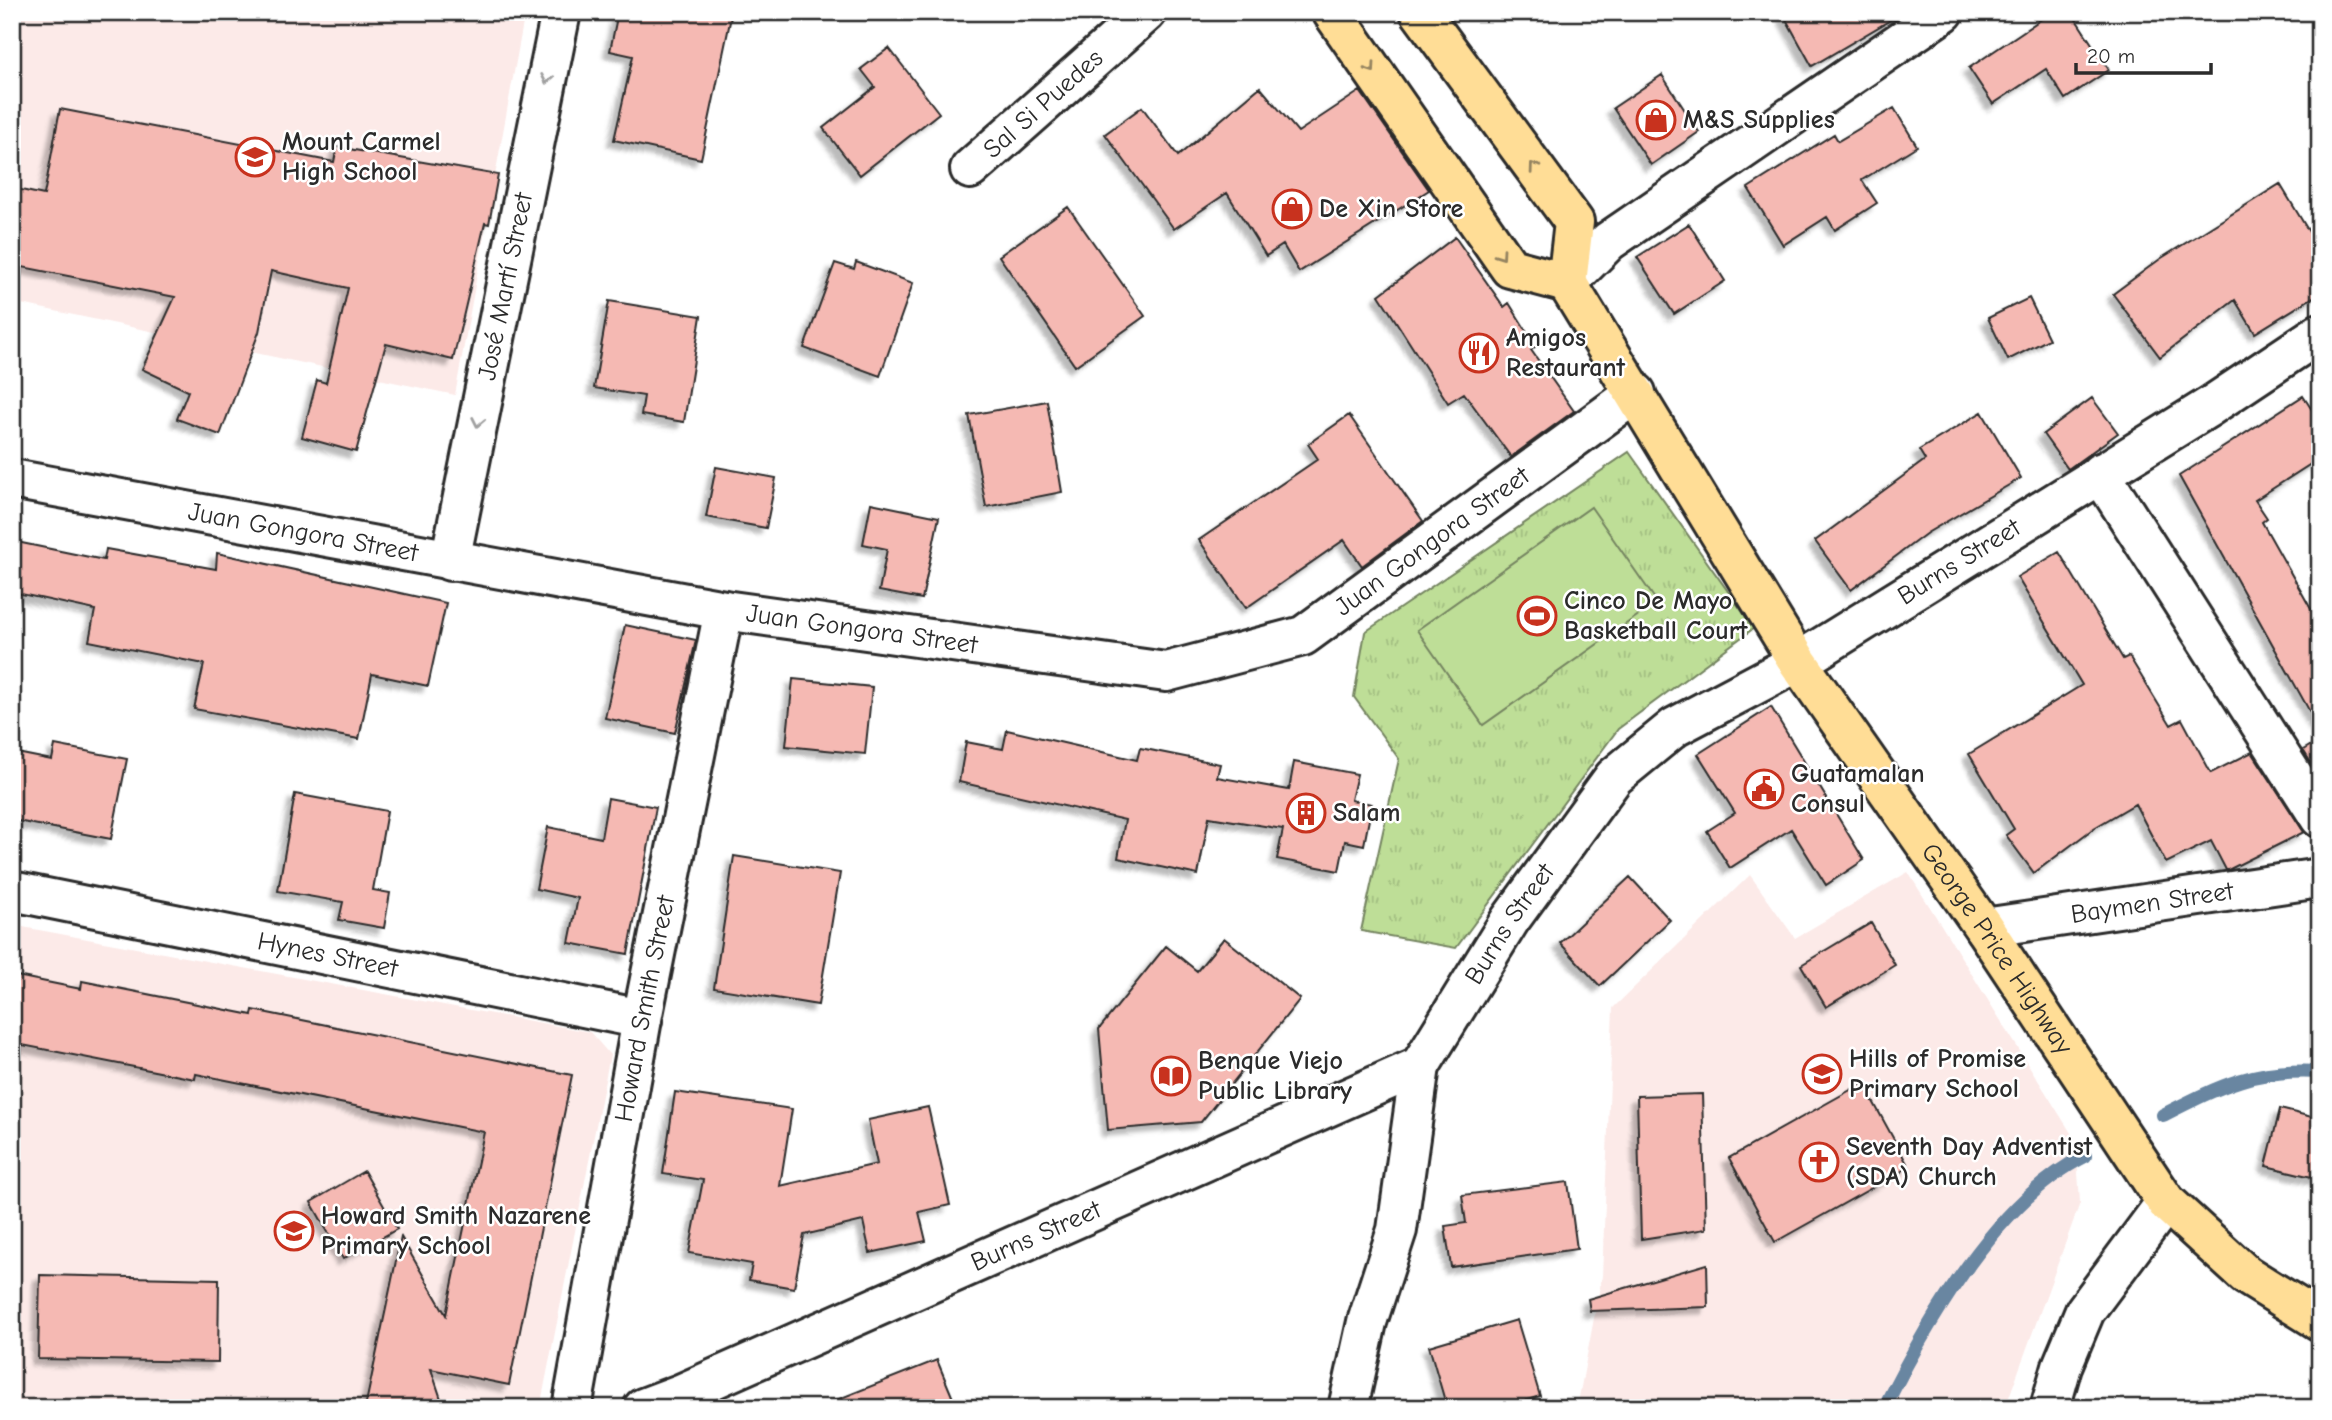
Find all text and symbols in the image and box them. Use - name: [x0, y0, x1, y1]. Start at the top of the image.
- scale bar: [2076, 32, 2211, 76]
- street label: Sal Si Puedes: [977, 43, 1109, 165]
- text: 20 m: [2087, 44, 2135, 68]
- one-way arrow: [1363, 60, 1375, 73]
- one-way arrow: [540, 73, 555, 85]
- shop icon: M&S Supplies: [1635, 99, 1677, 141]
- place label: M&S Supplies: [1683, 105, 1835, 135]
- place label: Mount Carmel High School: [282, 127, 441, 187]
- school or university icon: Mount Carmel High School: [234, 136, 276, 178]
- one-way arrow: [1530, 162, 1542, 175]
- shop icon: De Xin Store: [1271, 188, 1313, 230]
- street label: José Martí Street: [472, 189, 539, 383]
- place label: De Xin Store: [1319, 194, 1464, 224]
- one-way arrow: [1493, 247, 1505, 260]
- place label: Amigos Restaurant: [1506, 323, 1626, 383]
- restaurant icon: Amigos Restaurant: [1458, 332, 1500, 374]
- one-way arrow: [472, 416, 487, 428]
- street label: Juan Gongora Street: [1329, 460, 1537, 622]
- street label: Juan Gongora Street: [186, 497, 422, 569]
- street label: Burns Street: [1892, 512, 2027, 611]
- place label: Cinco De Mayo Basketball Court: [1564, 586, 1748, 646]
- sports icon: Cinco De Mayo Basketball Court: [1516, 595, 1558, 637]
- street label: Juan Gongora Street: [744, 598, 981, 661]
- place label: Guatamalan Consul: [1791, 759, 1925, 819]
- public building icon: Guatamalan Consul: [1743, 768, 1785, 810]
- building icon: Salam: [1285, 792, 1327, 834]
- place label: Salam: [1333, 798, 1400, 828]
- street label: George Price Highway: [1915, 838, 2079, 1060]
- street label: Burns Street: [1459, 857, 1562, 990]
- street label: Baymen Street: [2069, 876, 2237, 930]
- street label: Howard Smith Street: [609, 891, 682, 1124]
- street label: Hynes Street: [255, 926, 402, 984]
- place label: Hills of Promise Primary School: [1849, 1044, 2026, 1104]
- place label: Benque Viejo Public Library: [1198, 1046, 1352, 1106]
- school or university icon: Hills of Promise Primary School: [1801, 1053, 1843, 1095]
- library icon: Benque Viejo Public Library: [1150, 1055, 1192, 1097]
- place label: Seventh Day Adventist (SDA) Church: [1846, 1132, 2093, 1192]
- church icon: Seventh Day Adventist (SDA) Church: [1798, 1141, 1840, 1183]
- street label: Burns Street: [967, 1194, 1107, 1278]
- place label: Howard Smith Nazarene Primary School: [321, 1201, 591, 1261]
- school or university icon: Howard Smith Nazarene Primary School: [273, 1210, 315, 1252]

